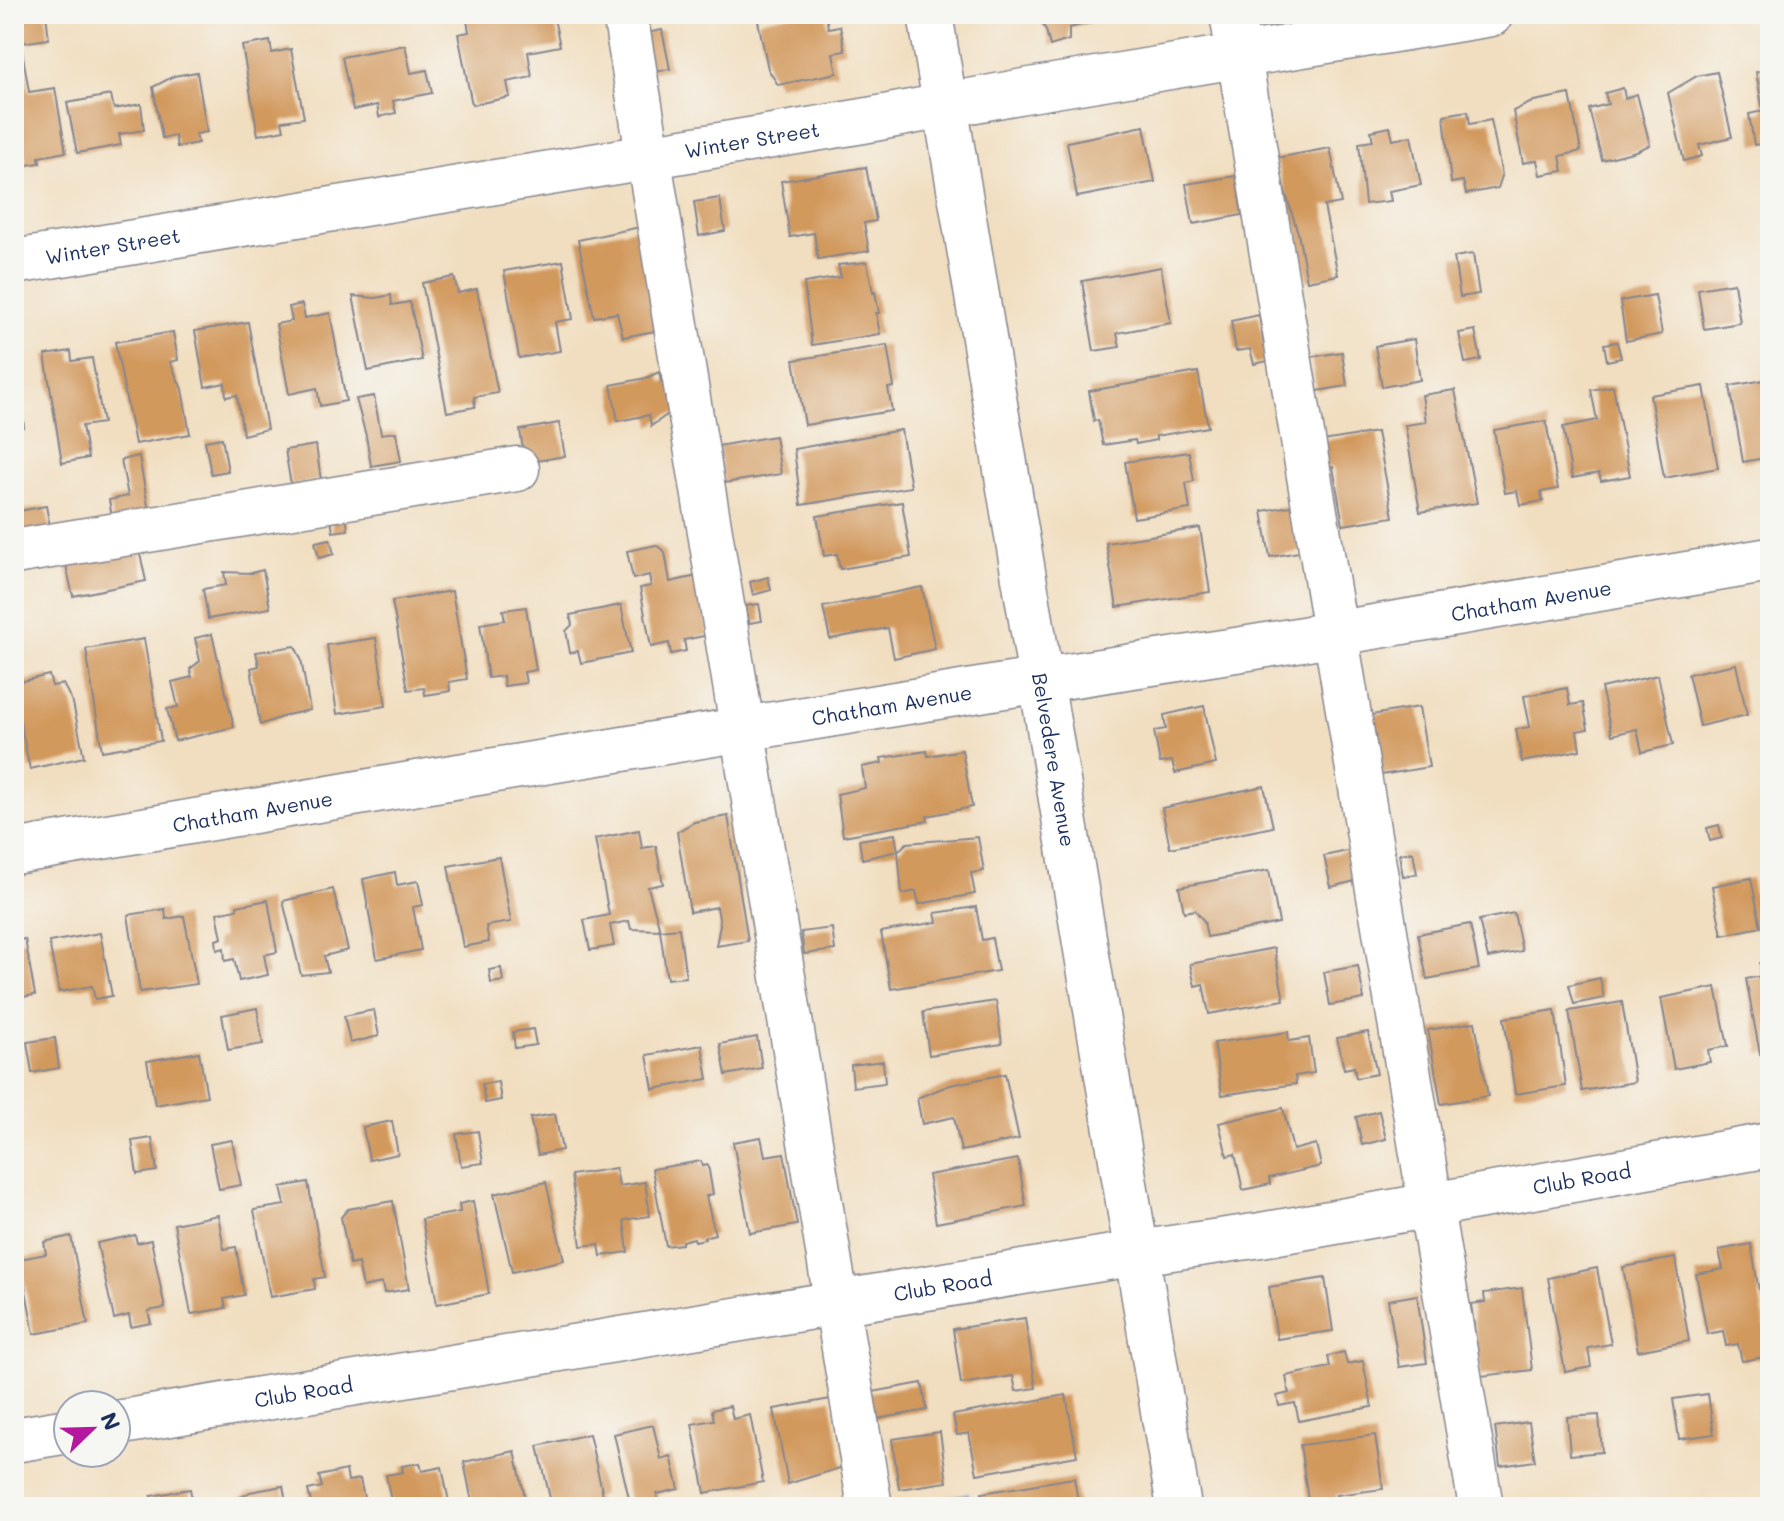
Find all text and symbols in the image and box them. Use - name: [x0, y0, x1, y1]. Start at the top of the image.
- street label: Winter Street: [683, 115, 821, 163]
- street label: Winter Street: [43, 222, 182, 270]
- street label: Chatham Avenue: [1449, 574, 1613, 627]
- street label: Belvedere Avenue: [1027, 671, 1082, 849]
- street label: Chatham Avenue: [810, 679, 974, 731]
- street label: Chatham Avenue: [170, 785, 335, 838]
- street label: Club Road: [1531, 1157, 1633, 1200]
- street label: Club Road: [892, 1264, 994, 1306]
- street label: Club Road: [252, 1371, 355, 1413]
- north arrow: [52, 1389, 132, 1469]
- text: N: [94, 1408, 127, 1434]

